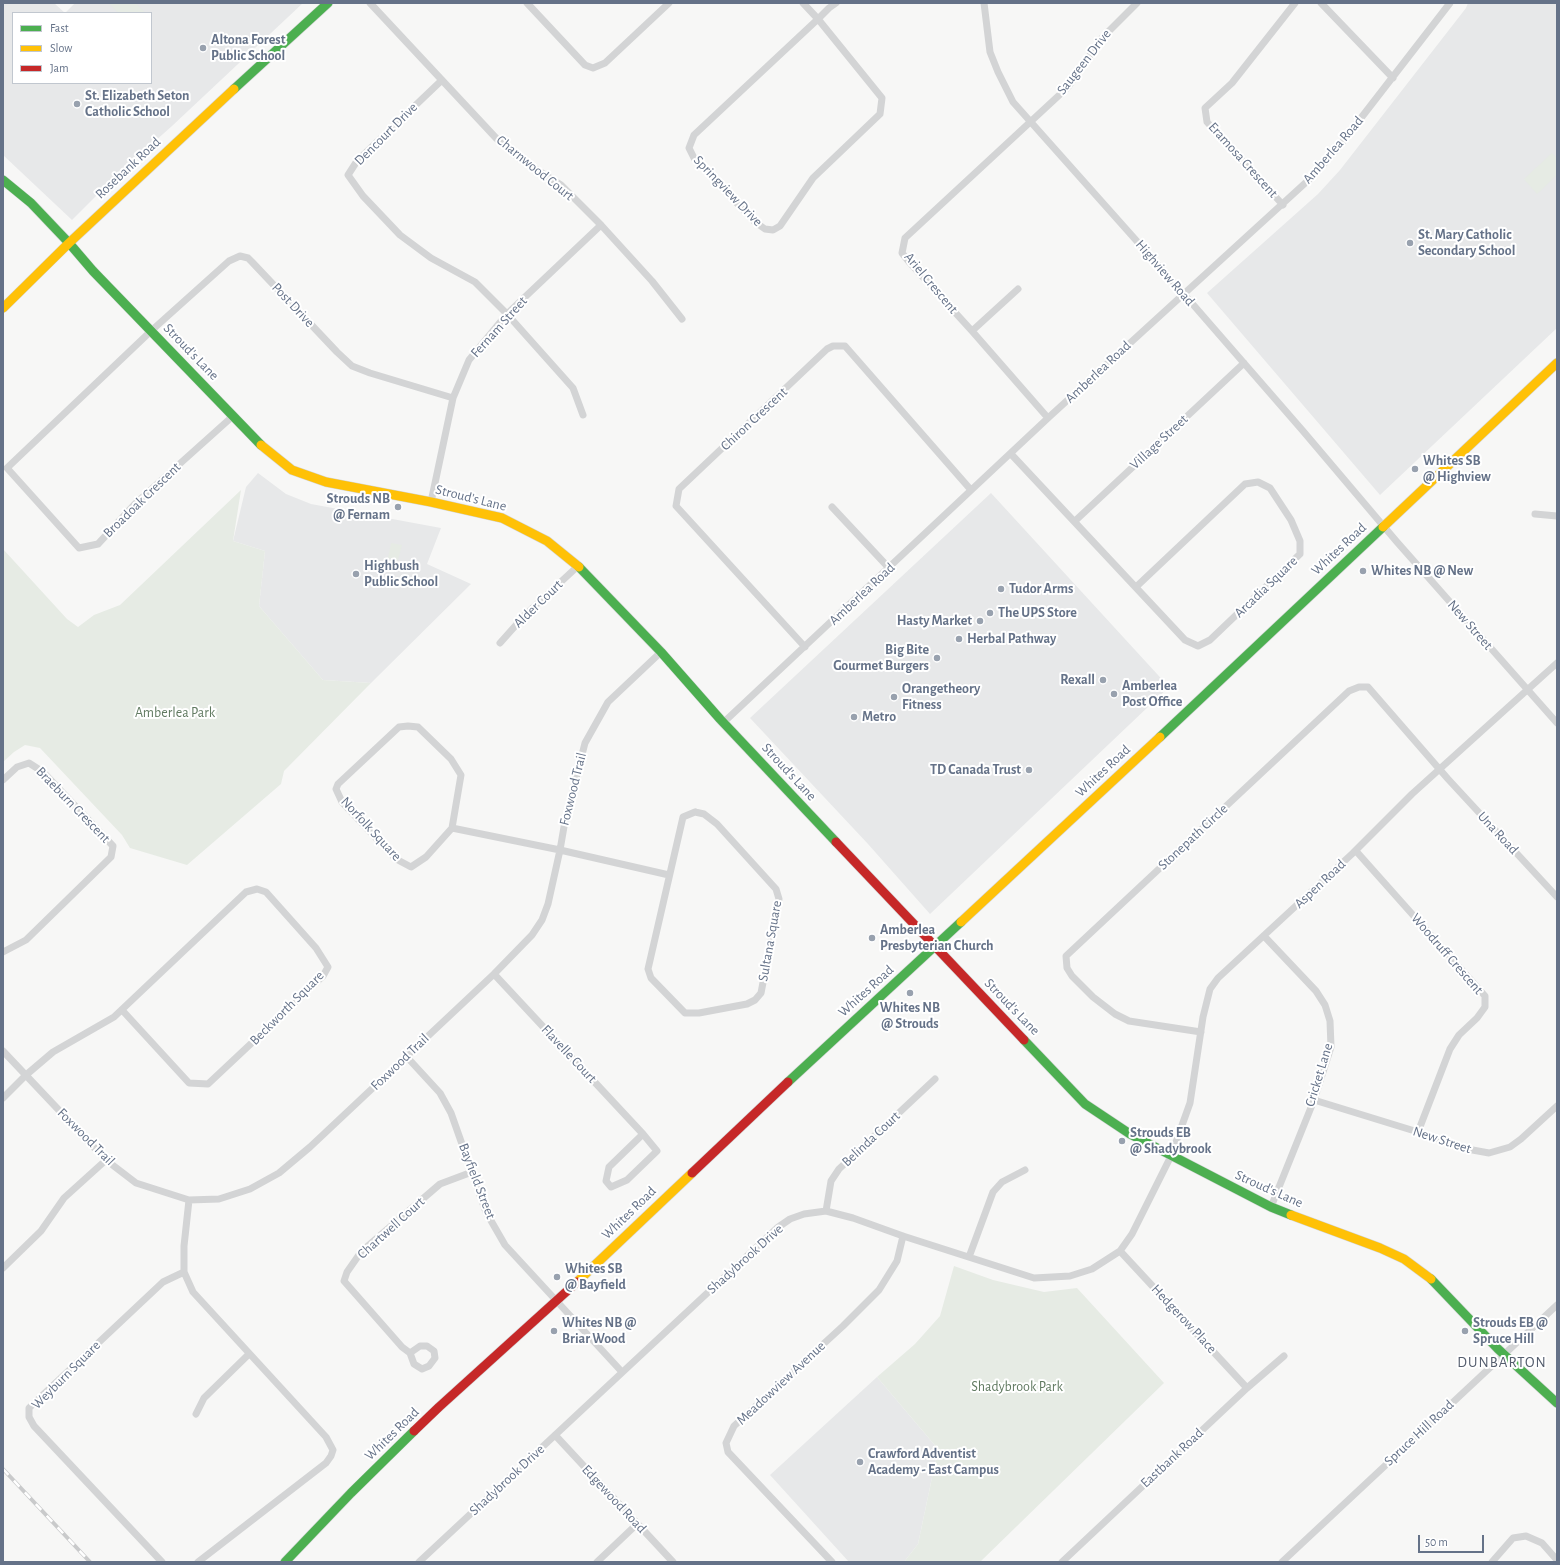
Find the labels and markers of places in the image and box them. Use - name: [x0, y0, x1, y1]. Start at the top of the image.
- place label: Altona Forest Public School: [211, 32, 285, 64]
- marker: Altona Forest Public School: [198, 43, 208, 53]
- place label: St. Elizabeth Seton Catholic School: [85, 88, 190, 120]
- marker: St. Elizabeth Seton Catholic School: [72, 99, 82, 109]
- place label: St. Mary Catholic Secondary School: [1418, 227, 1515, 260]
- marker: St. Mary Catholic Secondary School: [1405, 238, 1415, 248]
- place label: Whites SB @ Highview: [1423, 453, 1491, 486]
- marker: Whites SB @ Highview: [1410, 464, 1420, 474]
- place label: Strouds NB @ Fernam: [327, 491, 390, 524]
- marker: Strouds NB @ Fernam: [393, 502, 403, 512]
- place label: Highbush Public School: [364, 558, 438, 590]
- place label: Whites NB @ New: [1371, 563, 1473, 579]
- marker: Whites NB @ New: [1358, 566, 1368, 576]
- marker: Highbush Public School: [351, 569, 361, 579]
- place label: Tudor Arms: [1009, 581, 1073, 597]
- marker: Tudor Arms: [996, 584, 1006, 594]
- place label: The UPS Store: [998, 605, 1077, 621]
- marker: The UPS Store: [985, 608, 995, 618]
- place label: Hasty Market: [897, 613, 972, 629]
- marker: Hasty Market: [975, 616, 985, 626]
- place label: Herbal Pathway: [967, 631, 1056, 647]
- marker: Herbal Pathway: [954, 634, 964, 644]
- place label: Big Bite Gourmet Burgers: [833, 642, 929, 674]
- marker: Big Bite Gourmet Burgers: [932, 653, 942, 663]
- place label: Rexall: [1060, 672, 1095, 688]
- marker: Rexall: [1098, 675, 1108, 685]
- place label: Amberlea Post Office: [1122, 678, 1182, 710]
- place label: Orangetheory Fitness: [902, 681, 980, 714]
- marker: Amberlea Post Office: [1109, 689, 1119, 699]
- marker: Orangetheory Fitness: [889, 692, 899, 702]
- place label: Metro: [862, 709, 896, 725]
- marker: Metro: [849, 712, 859, 722]
- place label: TD Canada Trust: [930, 762, 1021, 778]
- marker: TD Canada Trust: [1024, 765, 1034, 775]
- place label: Amberlea Presbyterian Church: [880, 922, 993, 954]
- marker: Amberlea Presbyterian Church: [867, 933, 877, 943]
- marker: Whites NB @ Strouds: [905, 988, 915, 998]
- place label: Whites NB @ Strouds: [880, 1000, 940, 1032]
- place label: Strouds EB @ Shadybrook: [1130, 1125, 1212, 1158]
- marker: Strouds EB @ Shadybrook: [1117, 1136, 1127, 1146]
- place label: Whites SB @ Bayfield: [565, 1261, 626, 1294]
- marker: Whites SB @ Bayfield: [552, 1272, 562, 1282]
- place label: Whites NB @ Briar Wood: [562, 1315, 636, 1348]
- place label: Strouds EB @ Spruce Hill: [1473, 1315, 1548, 1348]
- marker: Whites NB @ Briar Wood: [549, 1326, 559, 1336]
- marker: Strouds EB @ Spruce Hill: [1460, 1326, 1470, 1336]
- place label: Crawford Adventist Academy - East Campus: [868, 1446, 999, 1478]
- marker: Crawford Adventist Academy - East Campus: [855, 1457, 865, 1467]

